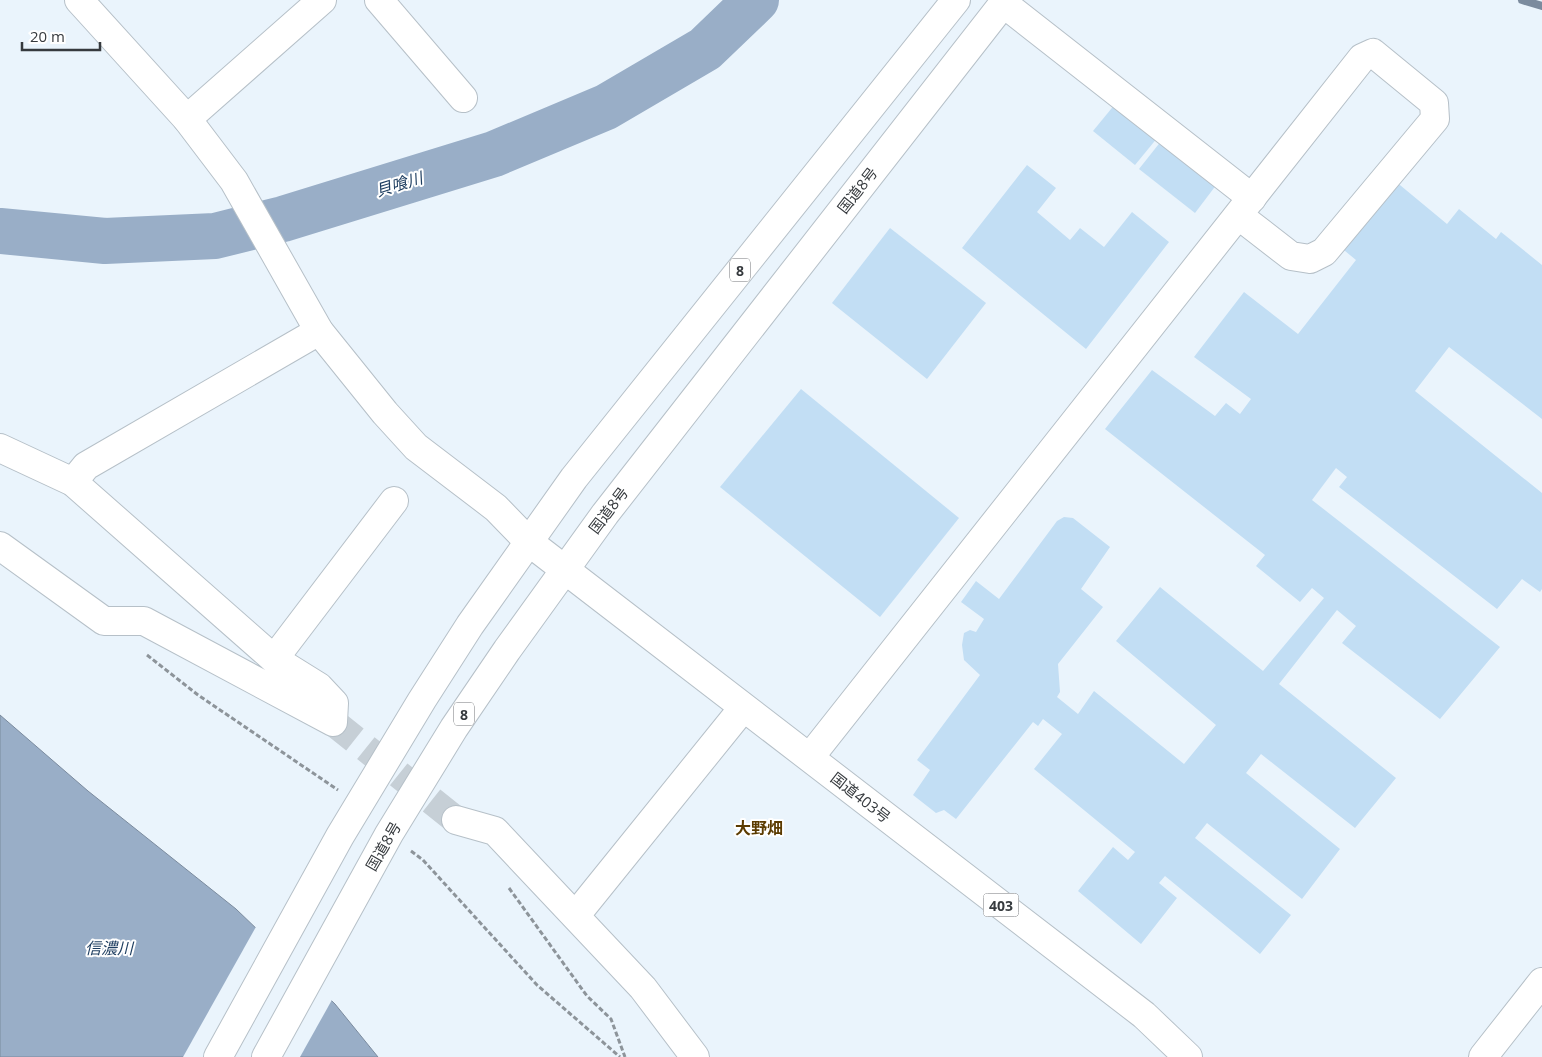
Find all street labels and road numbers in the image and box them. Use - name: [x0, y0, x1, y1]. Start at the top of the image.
- street label: 国道8号: [833, 163, 881, 217]
- road number: 8: [730, 258, 750, 282]
- street label: 国道8号: [584, 483, 632, 537]
- road number: 8: [454, 702, 474, 726]
- street label: 国道403号: [827, 767, 895, 827]
- street label: 国道8号: [361, 818, 405, 874]
- road number: 403: [984, 894, 1018, 916]

